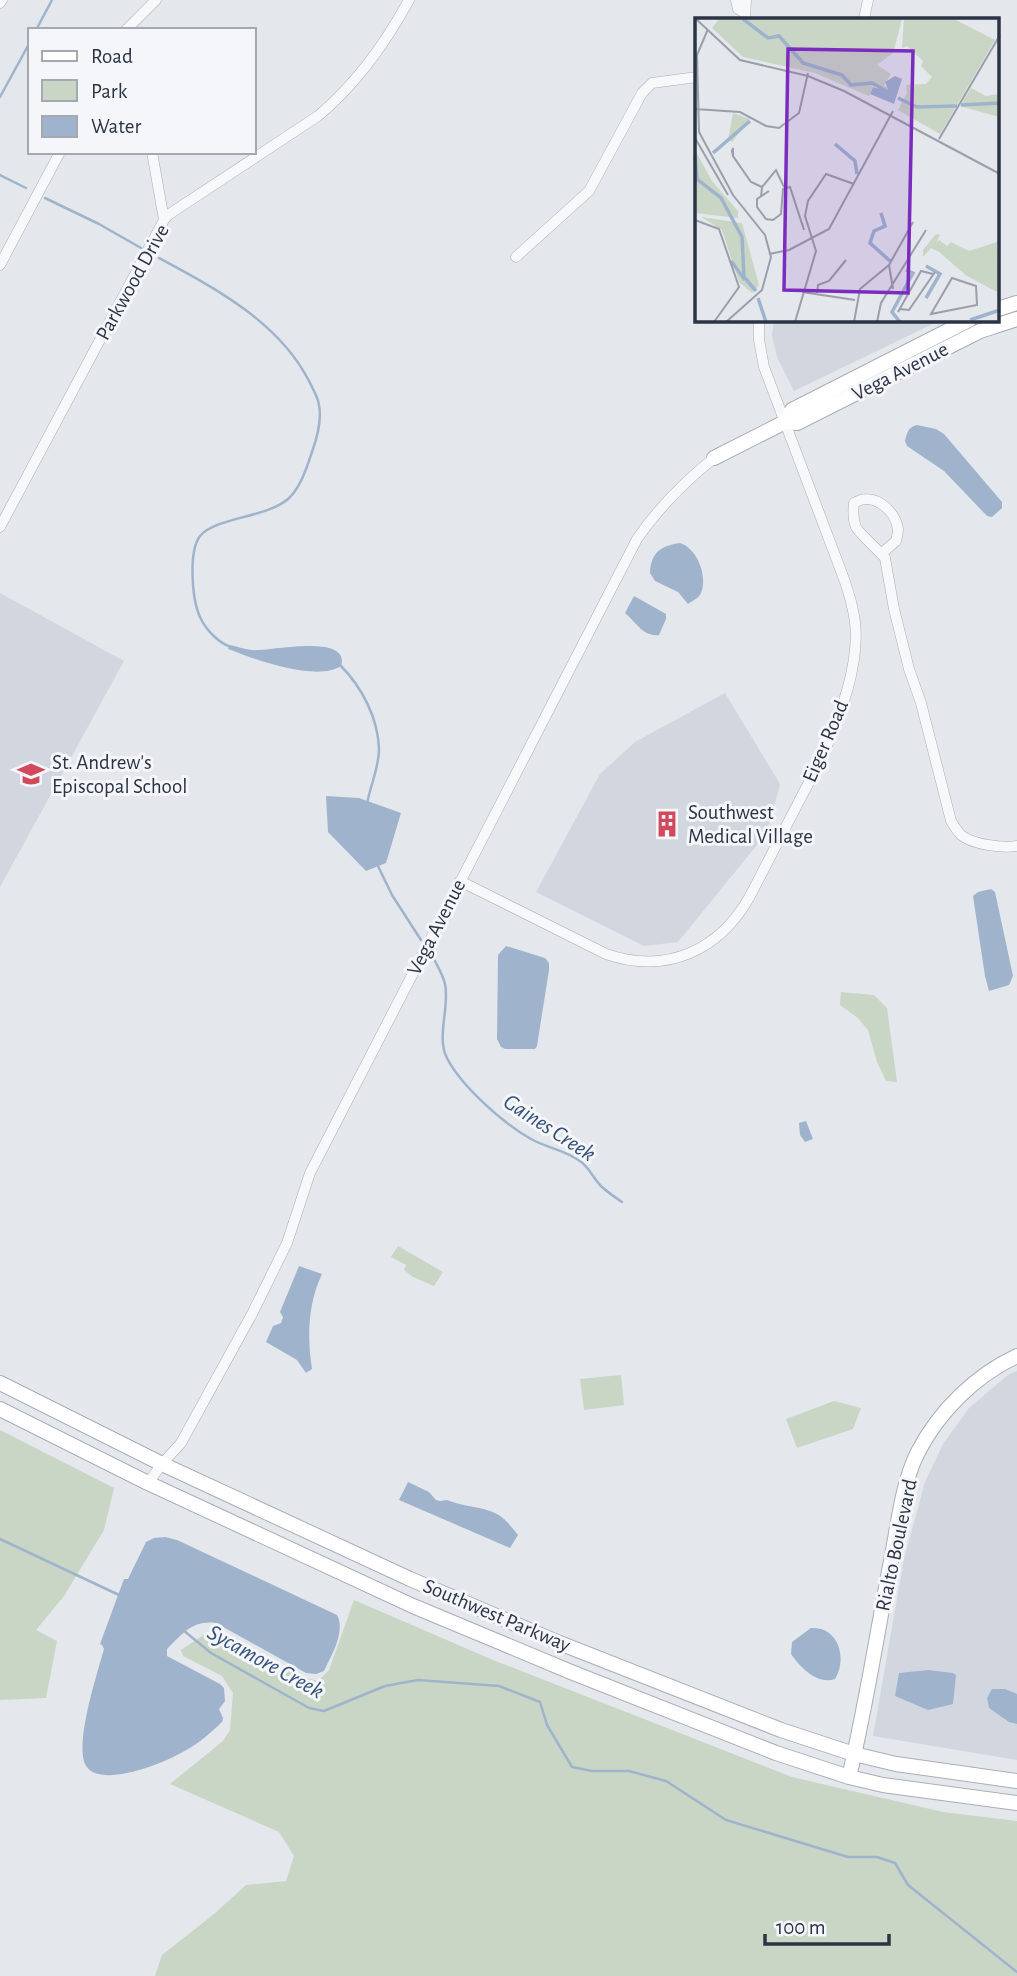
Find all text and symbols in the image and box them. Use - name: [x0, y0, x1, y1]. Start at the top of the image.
- inset map: [695, 18, 1000, 322]
- legend: [28, 28, 256, 154]
- text: Road: [91, 46, 133, 67]
- text: Park: [91, 81, 128, 102]
- text: Water: [91, 116, 141, 137]
- street label: Parkwood Drive: [92, 221, 173, 344]
- street label: Vega Avenue: [849, 338, 952, 405]
- street label: Eiger Road: [799, 697, 852, 785]
- place label: St. Andrew's Episcopal School: [52, 752, 187, 797]
- school or university icon: St. Andrew's Episcopal School: [16, 759, 46, 789]
- place label: Southwest Medical Village: [688, 802, 813, 847]
- building icon: Southwest Medical Village: [652, 809, 682, 839]
- street label: Vega Avenue: [403, 876, 470, 979]
- water label: Gaines Creek: [499, 1090, 600, 1167]
- street label: Rialto Boulevard: [872, 1477, 921, 1613]
- street label: Southwest Parkway: [420, 1575, 574, 1656]
- water label: Sycamore Creek: [203, 1621, 328, 1704]
- scale bar: [765, 1902, 889, 1946]
- text: 100 m: [776, 1917, 826, 1938]

